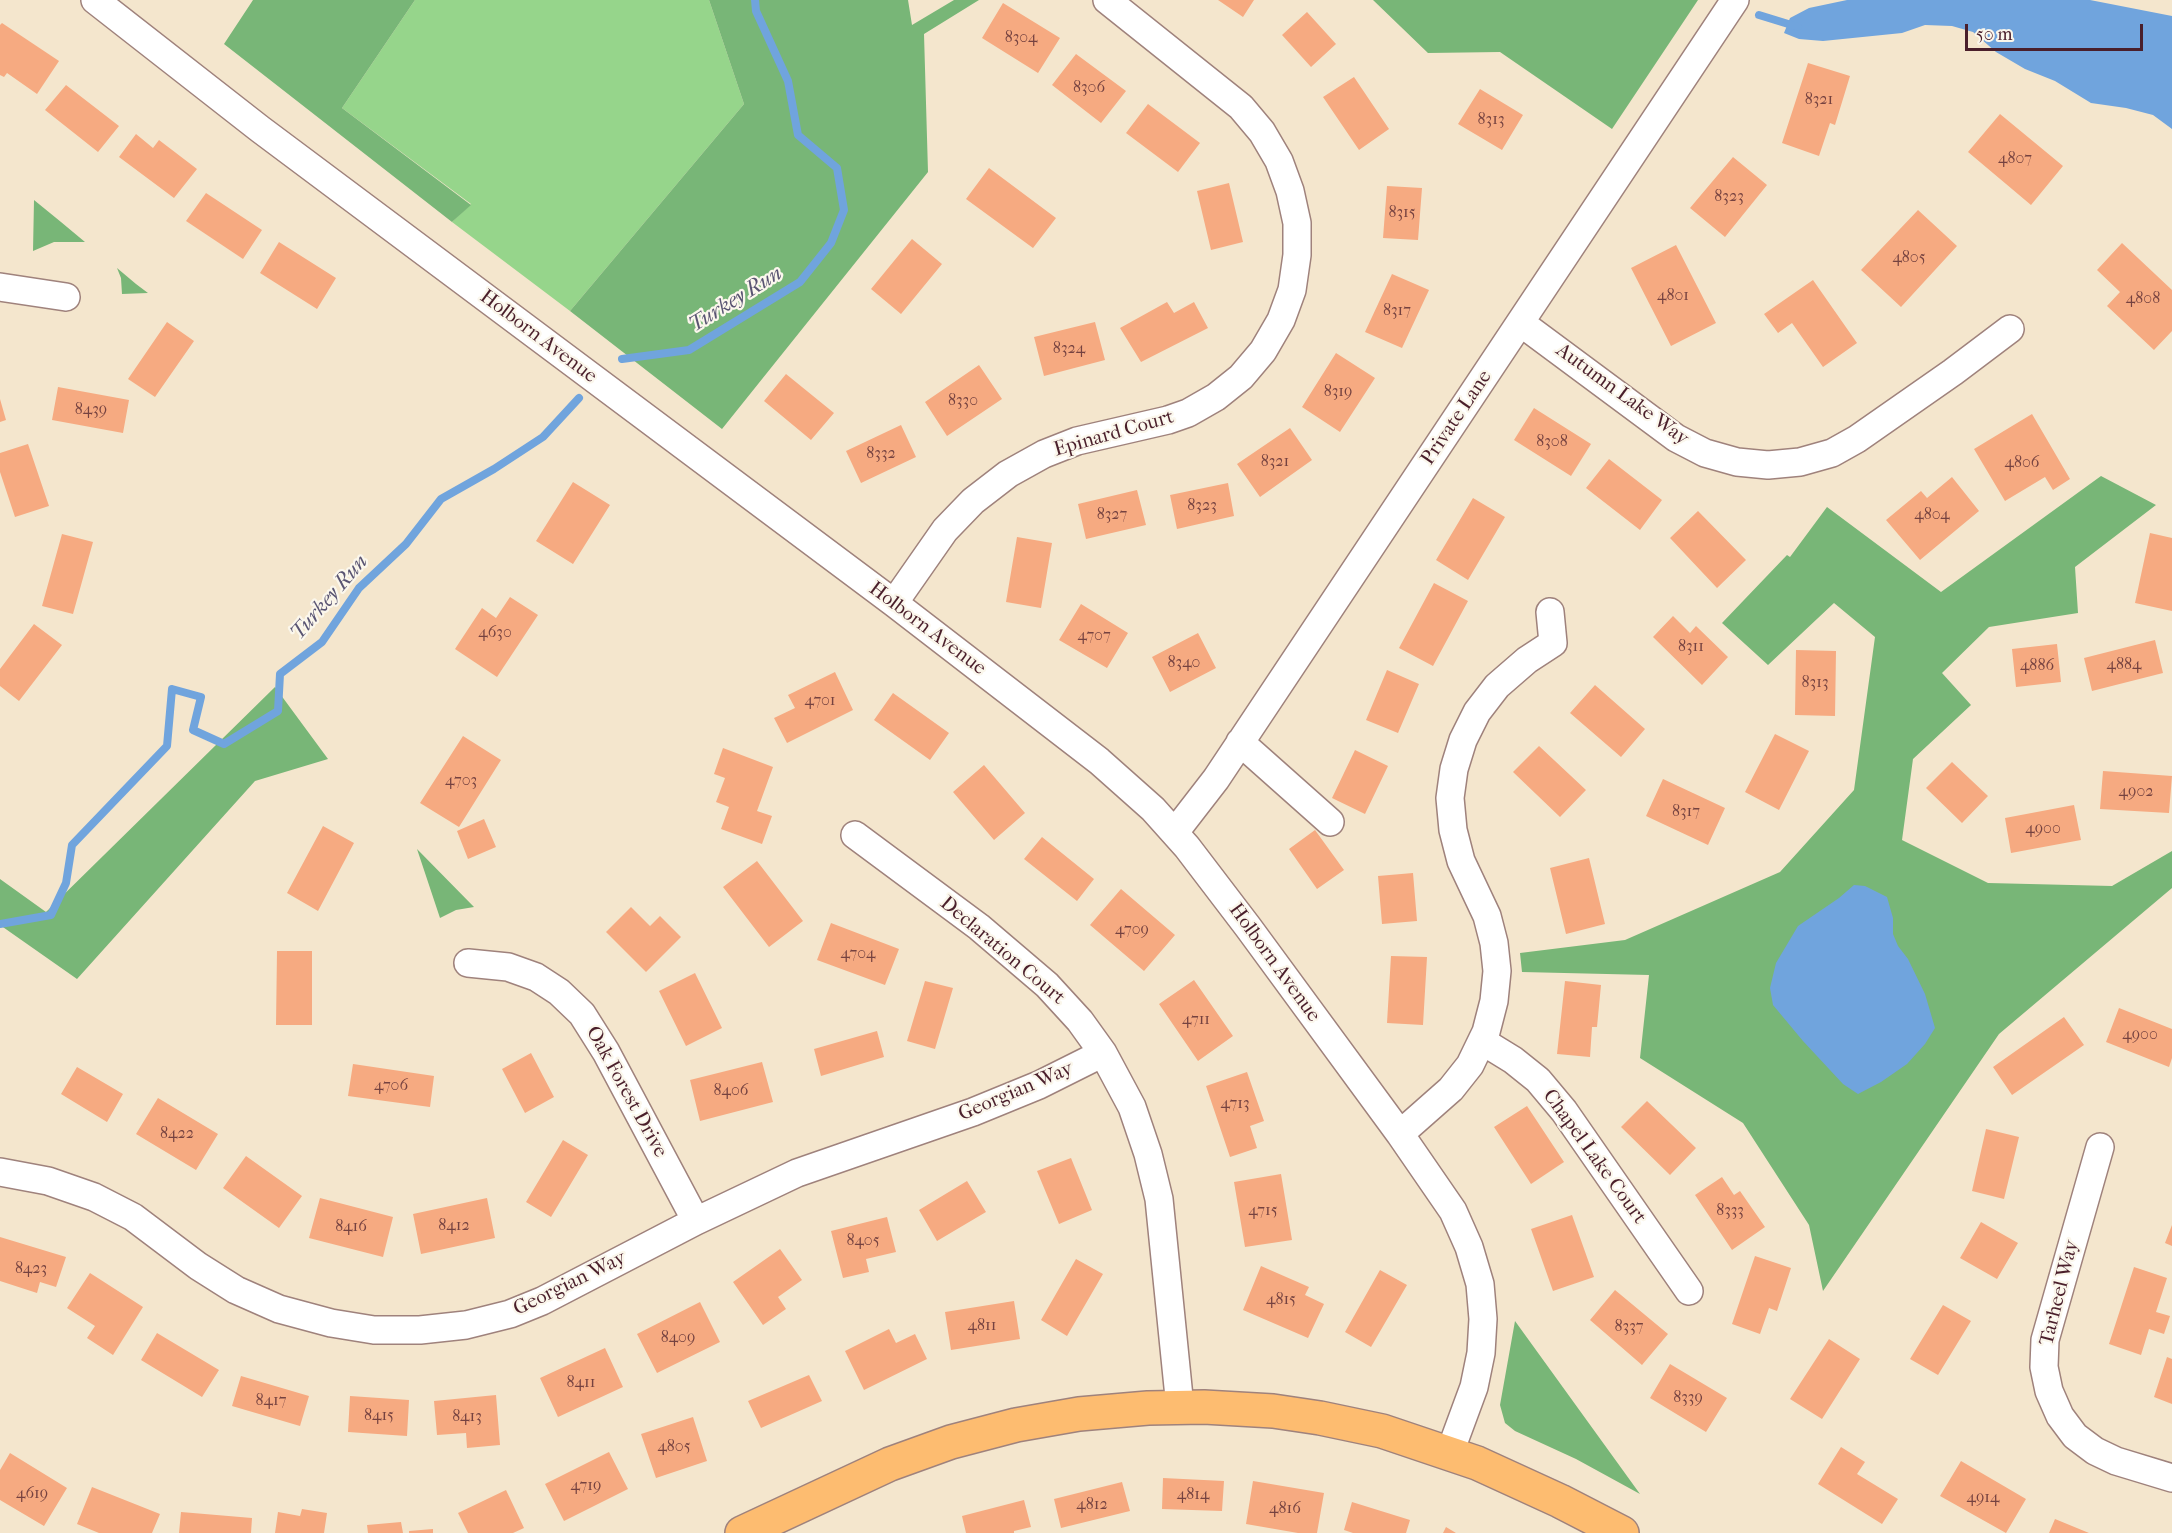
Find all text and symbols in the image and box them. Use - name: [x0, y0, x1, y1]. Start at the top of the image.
- scale bar: [1968, 12, 2146, 50]
- text: 50 m: [1976, 24, 2012, 45]
- house number: 8304: [1005, 28, 1037, 48]
- house number: 8306: [1073, 78, 1105, 98]
- house number: 8321: [1805, 90, 1833, 110]
- house number: 8313: [1478, 110, 1504, 130]
- house number: 4807: [1998, 149, 2032, 169]
- house number: 8323: [1714, 187, 1744, 207]
- house number: 8315: [1388, 203, 1416, 223]
- house number: 4805: [1892, 248, 1926, 268]
- water label: Turkey Run: [685, 262, 787, 338]
- street label: Holborn Avenue: [475, 285, 601, 389]
- house number: 4801: [1657, 286, 1689, 306]
- house number: 4808: [2126, 289, 2160, 309]
- house number: 8317: [1383, 301, 1411, 321]
- house number: 8324: [1053, 339, 1085, 359]
- street label: Autumn Lake Way: [1551, 339, 1693, 451]
- street label: Private Lane: [1416, 366, 1498, 470]
- house number: 8319: [1324, 382, 1352, 402]
- house number: 8330: [948, 391, 978, 411]
- house number: 8439: [75, 400, 107, 420]
- street label: Epinard Court: [1051, 405, 1177, 463]
- house number: 8308: [1536, 432, 1568, 452]
- house number: 8332: [866, 444, 896, 464]
- house number: 8321: [1261, 452, 1289, 472]
- house number: 4806: [2005, 453, 2039, 473]
- house number: 8323: [1187, 496, 1217, 516]
- house number: 8327: [1097, 505, 1127, 525]
- house number: 4804: [1914, 505, 1950, 525]
- water label: Turkey Run: [286, 550, 374, 646]
- street label: Holborn Avenue: [864, 577, 990, 681]
- house number: 4630: [478, 623, 512, 643]
- house number: 4707: [1077, 626, 1111, 646]
- house number: 8311: [1678, 637, 1704, 657]
- house number: 8340: [1168, 653, 1200, 673]
- house number: 4884: [2107, 655, 2141, 675]
- house number: 4886: [2020, 656, 2054, 676]
- house number: 8313: [1802, 673, 1828, 693]
- house number: 4701: [804, 691, 836, 711]
- house number: 4703: [445, 771, 477, 791]
- house number: 4902: [2119, 782, 2153, 802]
- house number: 8317: [1672, 802, 1700, 822]
- house number: 4900: [2025, 819, 2061, 839]
- street label: Declaration Court: [935, 892, 1069, 1010]
- street label: Holborn Avenue: [1223, 899, 1325, 1027]
- house number: 4709: [1115, 920, 1149, 940]
- house number: 4704: [841, 944, 875, 964]
- house number: 4711: [1182, 1010, 1210, 1030]
- street label: Oak Forest Drive: [580, 1022, 672, 1162]
- house number: 4900: [2122, 1025, 2158, 1045]
- street label: Georgian Way: [955, 1057, 1077, 1127]
- house number: 4706: [374, 1076, 408, 1096]
- house number: 8406: [714, 1081, 748, 1101]
- street label: Chapel Lake Court: [1537, 1085, 1651, 1229]
- house number: 4713: [1221, 1094, 1249, 1114]
- house number: 8422: [160, 1124, 194, 1144]
- house number: 4715: [1248, 1201, 1278, 1221]
- house number: 8333: [1716, 1201, 1744, 1221]
- house number: 8412: [438, 1216, 470, 1236]
- house number: 8416: [335, 1217, 367, 1237]
- house number: 8405: [846, 1231, 880, 1251]
- street label: Tarheel Way: [2035, 1238, 2085, 1348]
- street label: Georgian Way: [510, 1246, 630, 1322]
- house number: 8423: [15, 1259, 47, 1279]
- house number: 4815: [1266, 1290, 1296, 1310]
- house number: 4811: [968, 1316, 996, 1336]
- house number: 8337: [1615, 1317, 1643, 1337]
- house number: 8409: [661, 1328, 695, 1348]
- house number: 8411: [567, 1373, 595, 1393]
- house number: 8339: [1673, 1388, 1703, 1408]
- house number: 8417: [256, 1391, 286, 1411]
- house number: 8415: [364, 1406, 394, 1426]
- house number: 8413: [452, 1407, 482, 1427]
- house number: 4805: [657, 1437, 691, 1457]
- house number: 4719: [571, 1476, 601, 1496]
- house number: 4619: [16, 1484, 48, 1504]
- house number: 4814: [1177, 1485, 1209, 1505]
- house number: 4914: [1967, 1488, 1999, 1508]
- house number: 4812: [1076, 1495, 1108, 1515]
- house number: 4816: [1269, 1499, 1301, 1519]

